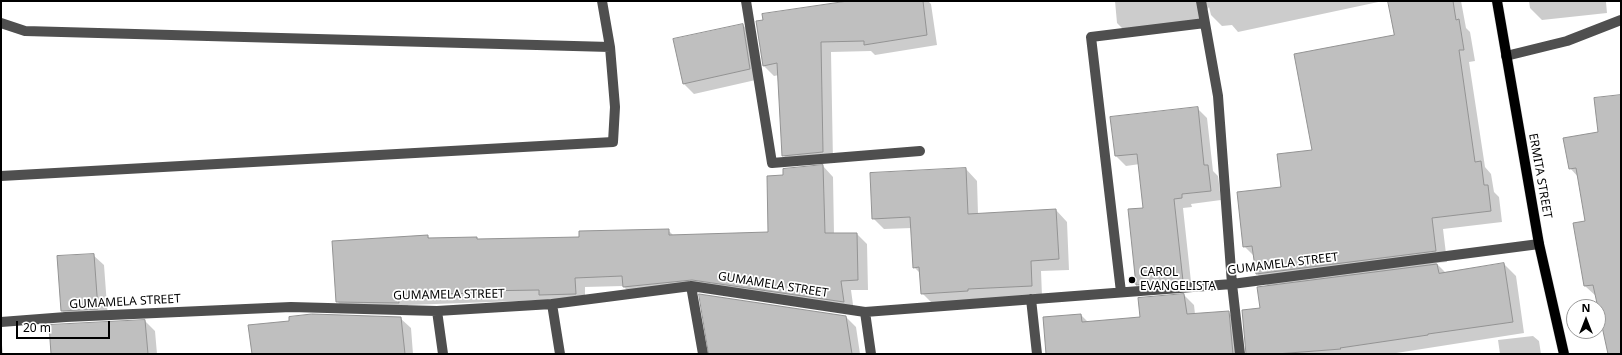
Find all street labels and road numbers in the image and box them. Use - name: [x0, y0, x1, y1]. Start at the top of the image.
- street label: ERMITA STREET: [1525, 132, 1555, 220]
- street label: GUMAMELA STREET: [1227, 250, 1339, 278]
- street label: GUMAMELA STREET: [717, 269, 829, 301]
- street label: GUMAMELA STREET: [393, 287, 505, 303]
- street label: GUMAMELA STREET: [69, 292, 181, 312]

